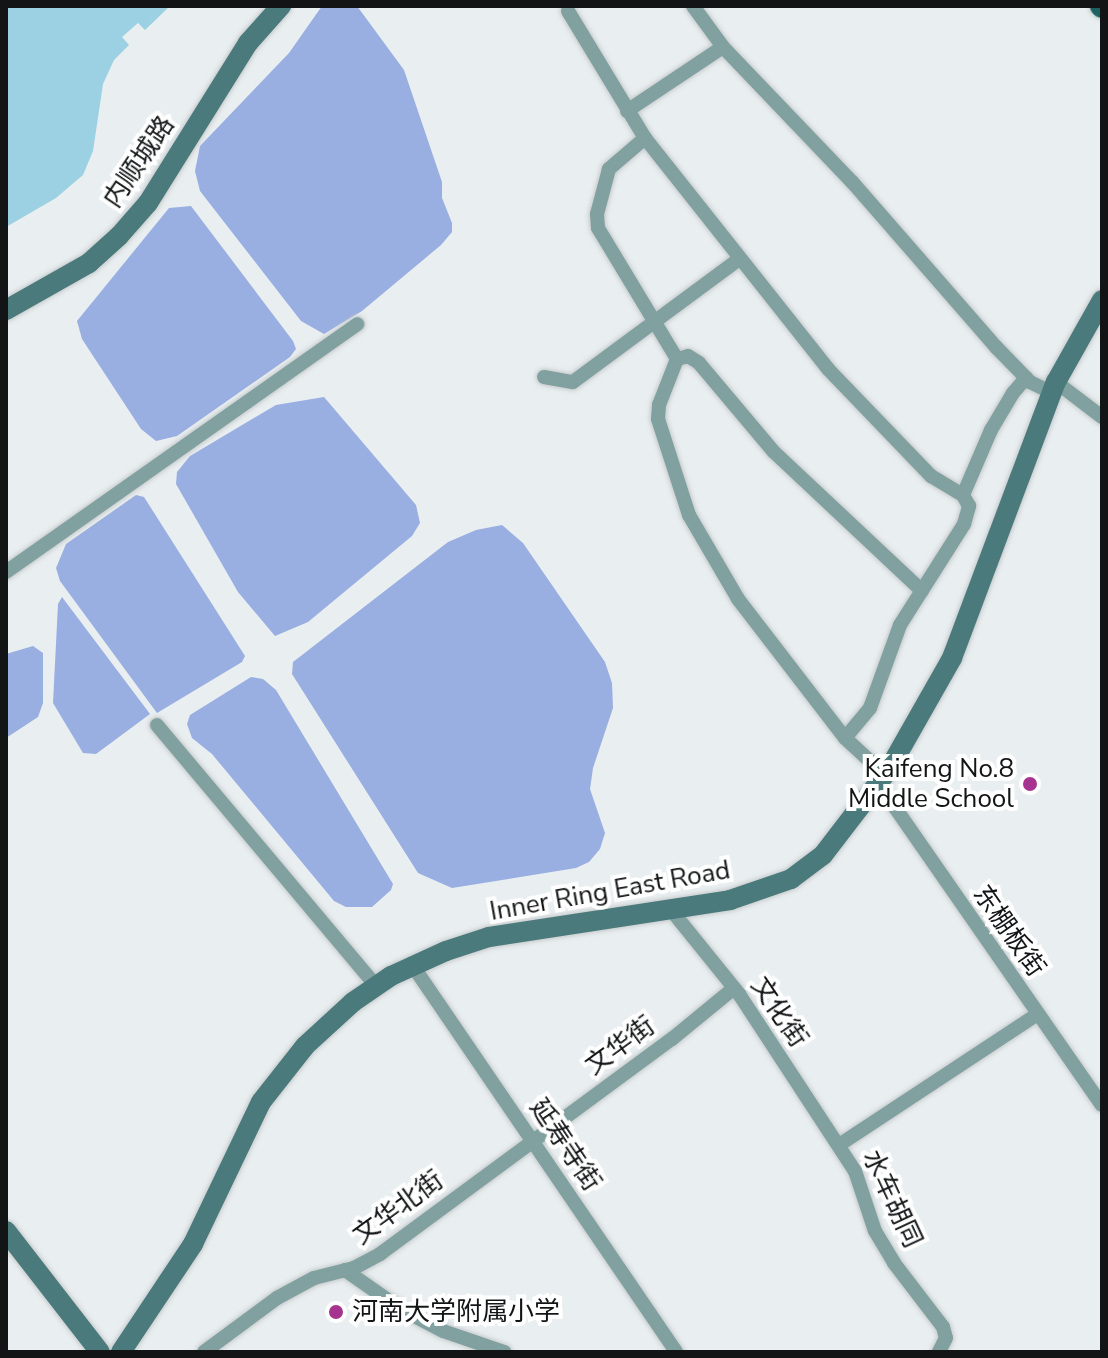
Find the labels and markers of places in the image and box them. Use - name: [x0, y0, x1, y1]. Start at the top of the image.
- place label: Kaifeng No.8 Middle School: [848, 753, 1014, 814]
- marker: Kaifeng No.8 Middle School: [1021, 775, 1039, 793]
- place label: 河南大学附属小学: [352, 1296, 560, 1328]
- marker: 河南大学附属小学: [327, 1303, 345, 1321]

